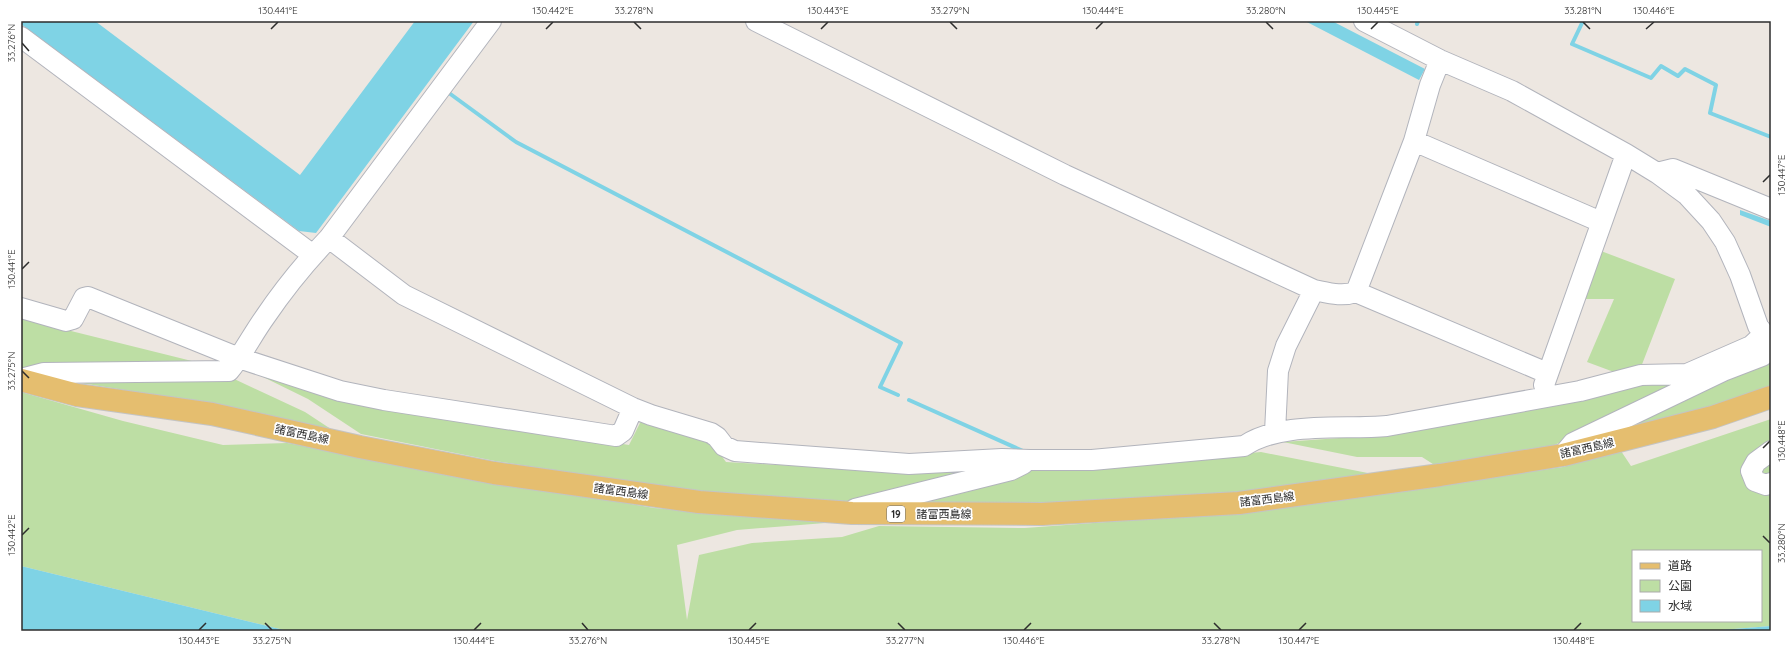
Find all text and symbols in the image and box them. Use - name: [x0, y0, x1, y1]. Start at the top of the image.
- text: 130.441°E: [258, 4, 298, 17]
- text: 130.442°E: [532, 4, 574, 17]
- text: 33.278°N: [615, 4, 653, 17]
- text: 130.443°E: [807, 4, 849, 17]
- text: 33.279°N: [931, 4, 969, 17]
- text: 130.444°E: [1082, 4, 1124, 17]
- text: 33.280°N: [1246, 4, 1286, 17]
- text: 130.445°E: [1357, 4, 1399, 17]
- text: 33.281°N: [1564, 4, 1602, 17]
- text: 130.446°E: [1633, 4, 1675, 17]
- text: 33.276°N: [5, 24, 18, 62]
- text: 130.447°E: [1775, 154, 1788, 195]
- text: 130.441°E: [5, 249, 18, 289]
- text: 33.275°N: [5, 352, 18, 390]
- text: 130.448°E: [1775, 420, 1788, 462]
- street label: 諸富西島線: [274, 421, 330, 447]
- street label: 諸富西島線: [1559, 435, 1615, 461]
- street label: 諸富西島線: [593, 480, 649, 502]
- street label: 諸富西島線: [1239, 489, 1295, 509]
- road number: 19: [887, 506, 905, 522]
- street label: 諸富西島線: [917, 507, 972, 521]
- text: 130.442°E: [5, 514, 18, 556]
- text: 33.280°N: [1775, 523, 1788, 563]
- legend: [1632, 550, 1762, 622]
- text: 道路: [1668, 558, 1692, 573]
- text: 公園: [1668, 578, 1692, 593]
- text: 水域: [1668, 598, 1692, 613]
- text: 130.443°E: [178, 634, 220, 647]
- text: 33.275°N: [253, 634, 291, 647]
- text: 130.444°E: [453, 634, 495, 647]
- text: 33.276°N: [569, 634, 607, 647]
- text: 130.445°E: [728, 634, 770, 647]
- text: 33.277°N: [886, 634, 924, 647]
- text: 130.446°E: [1003, 634, 1045, 647]
- text: 33.278°N: [1202, 634, 1240, 647]
- text: 130.447°E: [1279, 634, 1320, 647]
- text: 130.448°E: [1553, 634, 1595, 647]

